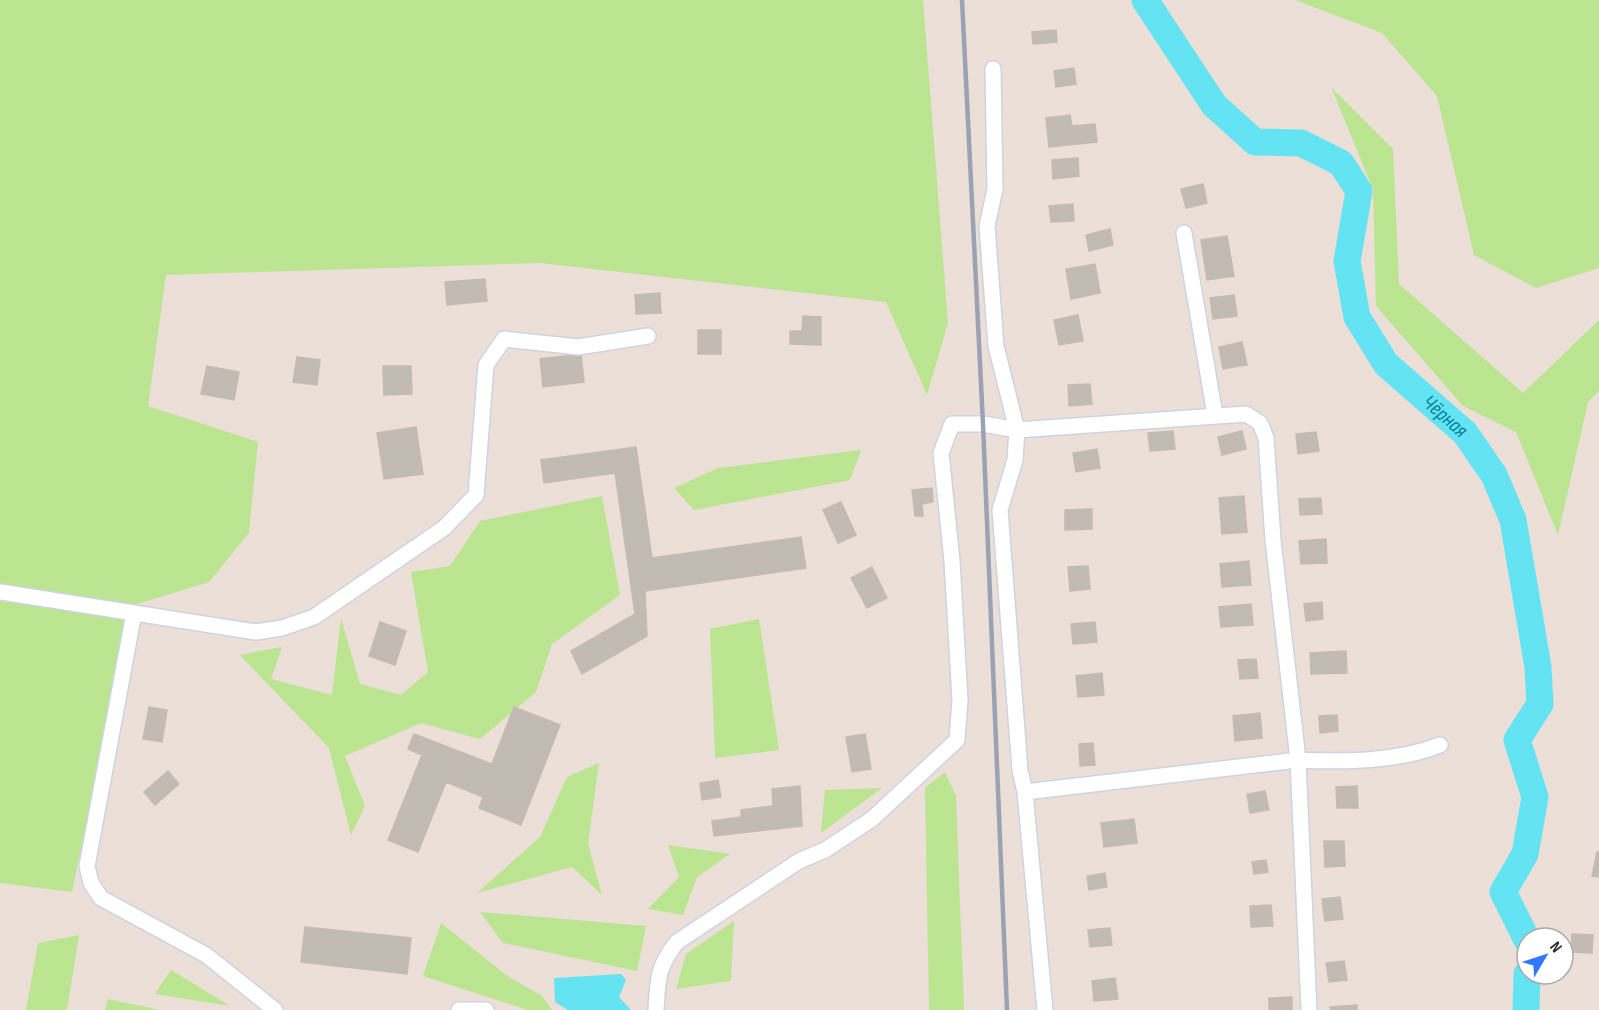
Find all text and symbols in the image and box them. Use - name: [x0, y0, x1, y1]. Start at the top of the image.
- water label: Чёрная: [1418, 389, 1473, 442]
- north arrow: [1515, 926, 1575, 986]
- text: N: [1545, 938, 1566, 957]

